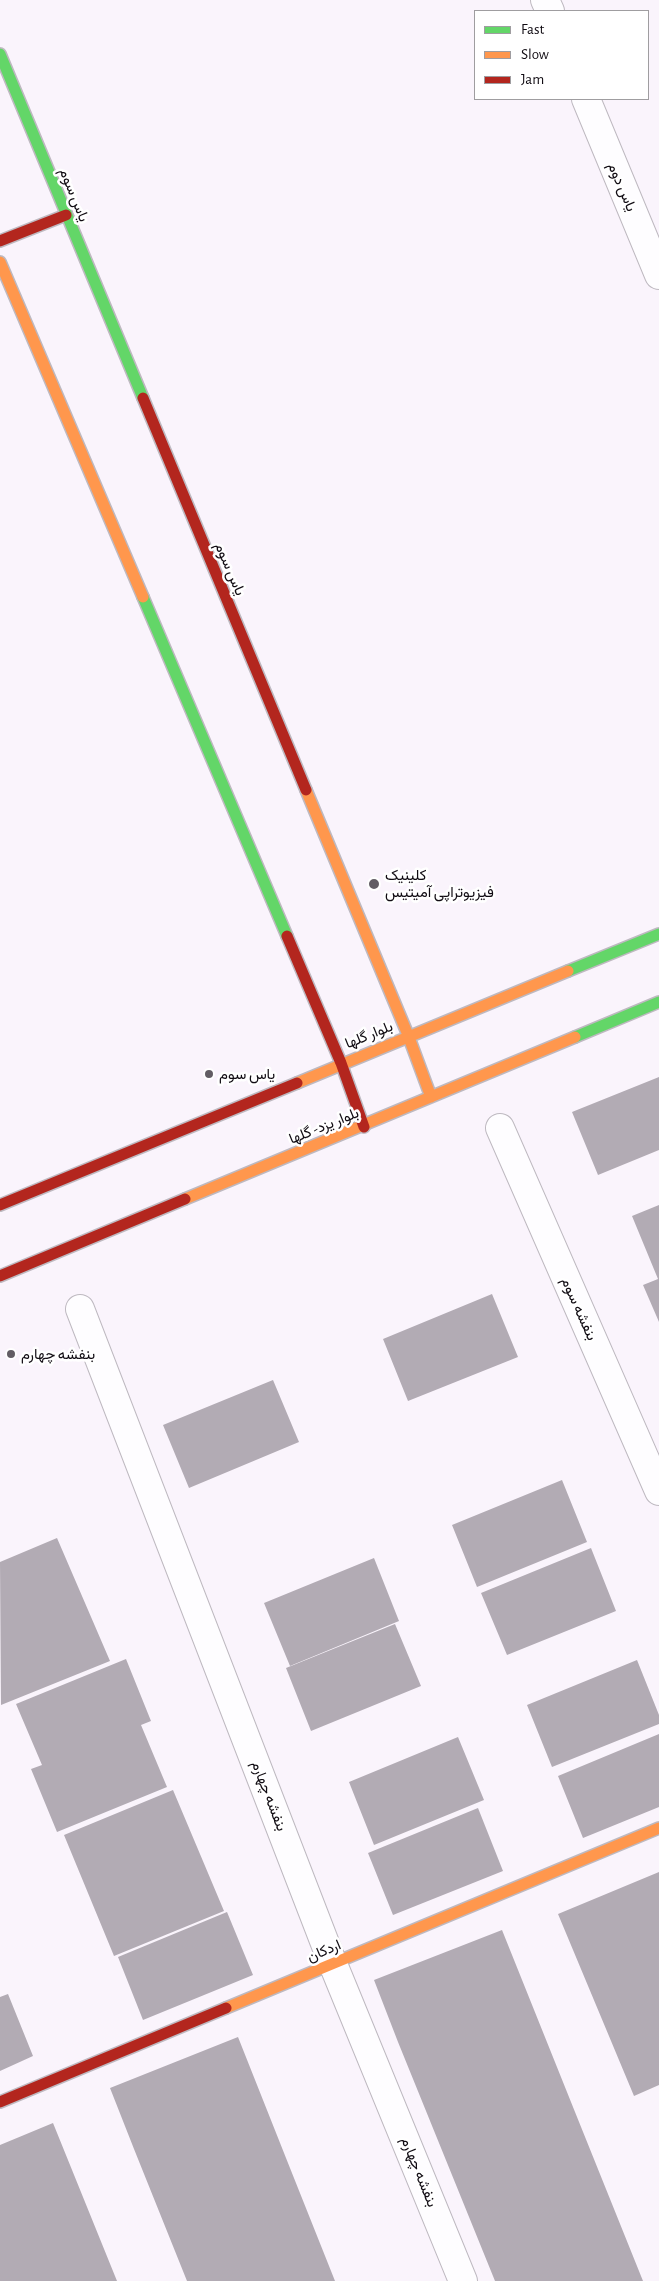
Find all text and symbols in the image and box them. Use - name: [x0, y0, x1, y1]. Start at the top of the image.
- legend: [474, 10, 649, 100]
- text: Fast: [521, 22, 544, 37]
- text: Slow: [521, 47, 549, 62]
- text: Jam: [521, 72, 544, 87]
- street label: یاس دوم: [604, 160, 640, 214]
- street label: یاس سوم: [55, 166, 93, 224]
- street label: یاس سوم: [211, 540, 249, 598]
- place label: کلینیک فیزیوتراپی آمیتیس: [385, 866, 494, 901]
- marker: کلینیک فیزیوتراپی آمیتیس: [367, 877, 381, 891]
- street label: بلوار گلها: [343, 1017, 395, 1053]
- place label: یاس سوم: [219, 1065, 275, 1083]
- marker: یاس سوم: [203, 1068, 215, 1080]
- street label: بلوار یزد- گلها: [286, 1104, 362, 1148]
- street label: بنفشه سوم: [557, 1275, 601, 1343]
- place label: بنفشه چهارم: [21, 1345, 95, 1363]
- marker: بنفشه چهارم: [5, 1348, 17, 1360]
- street label: بنفشه چهارم: [247, 1758, 291, 1834]
- street label: اردکان: [304, 1936, 344, 1966]
- street label: بنفشه چهارم: [397, 2134, 441, 2210]

